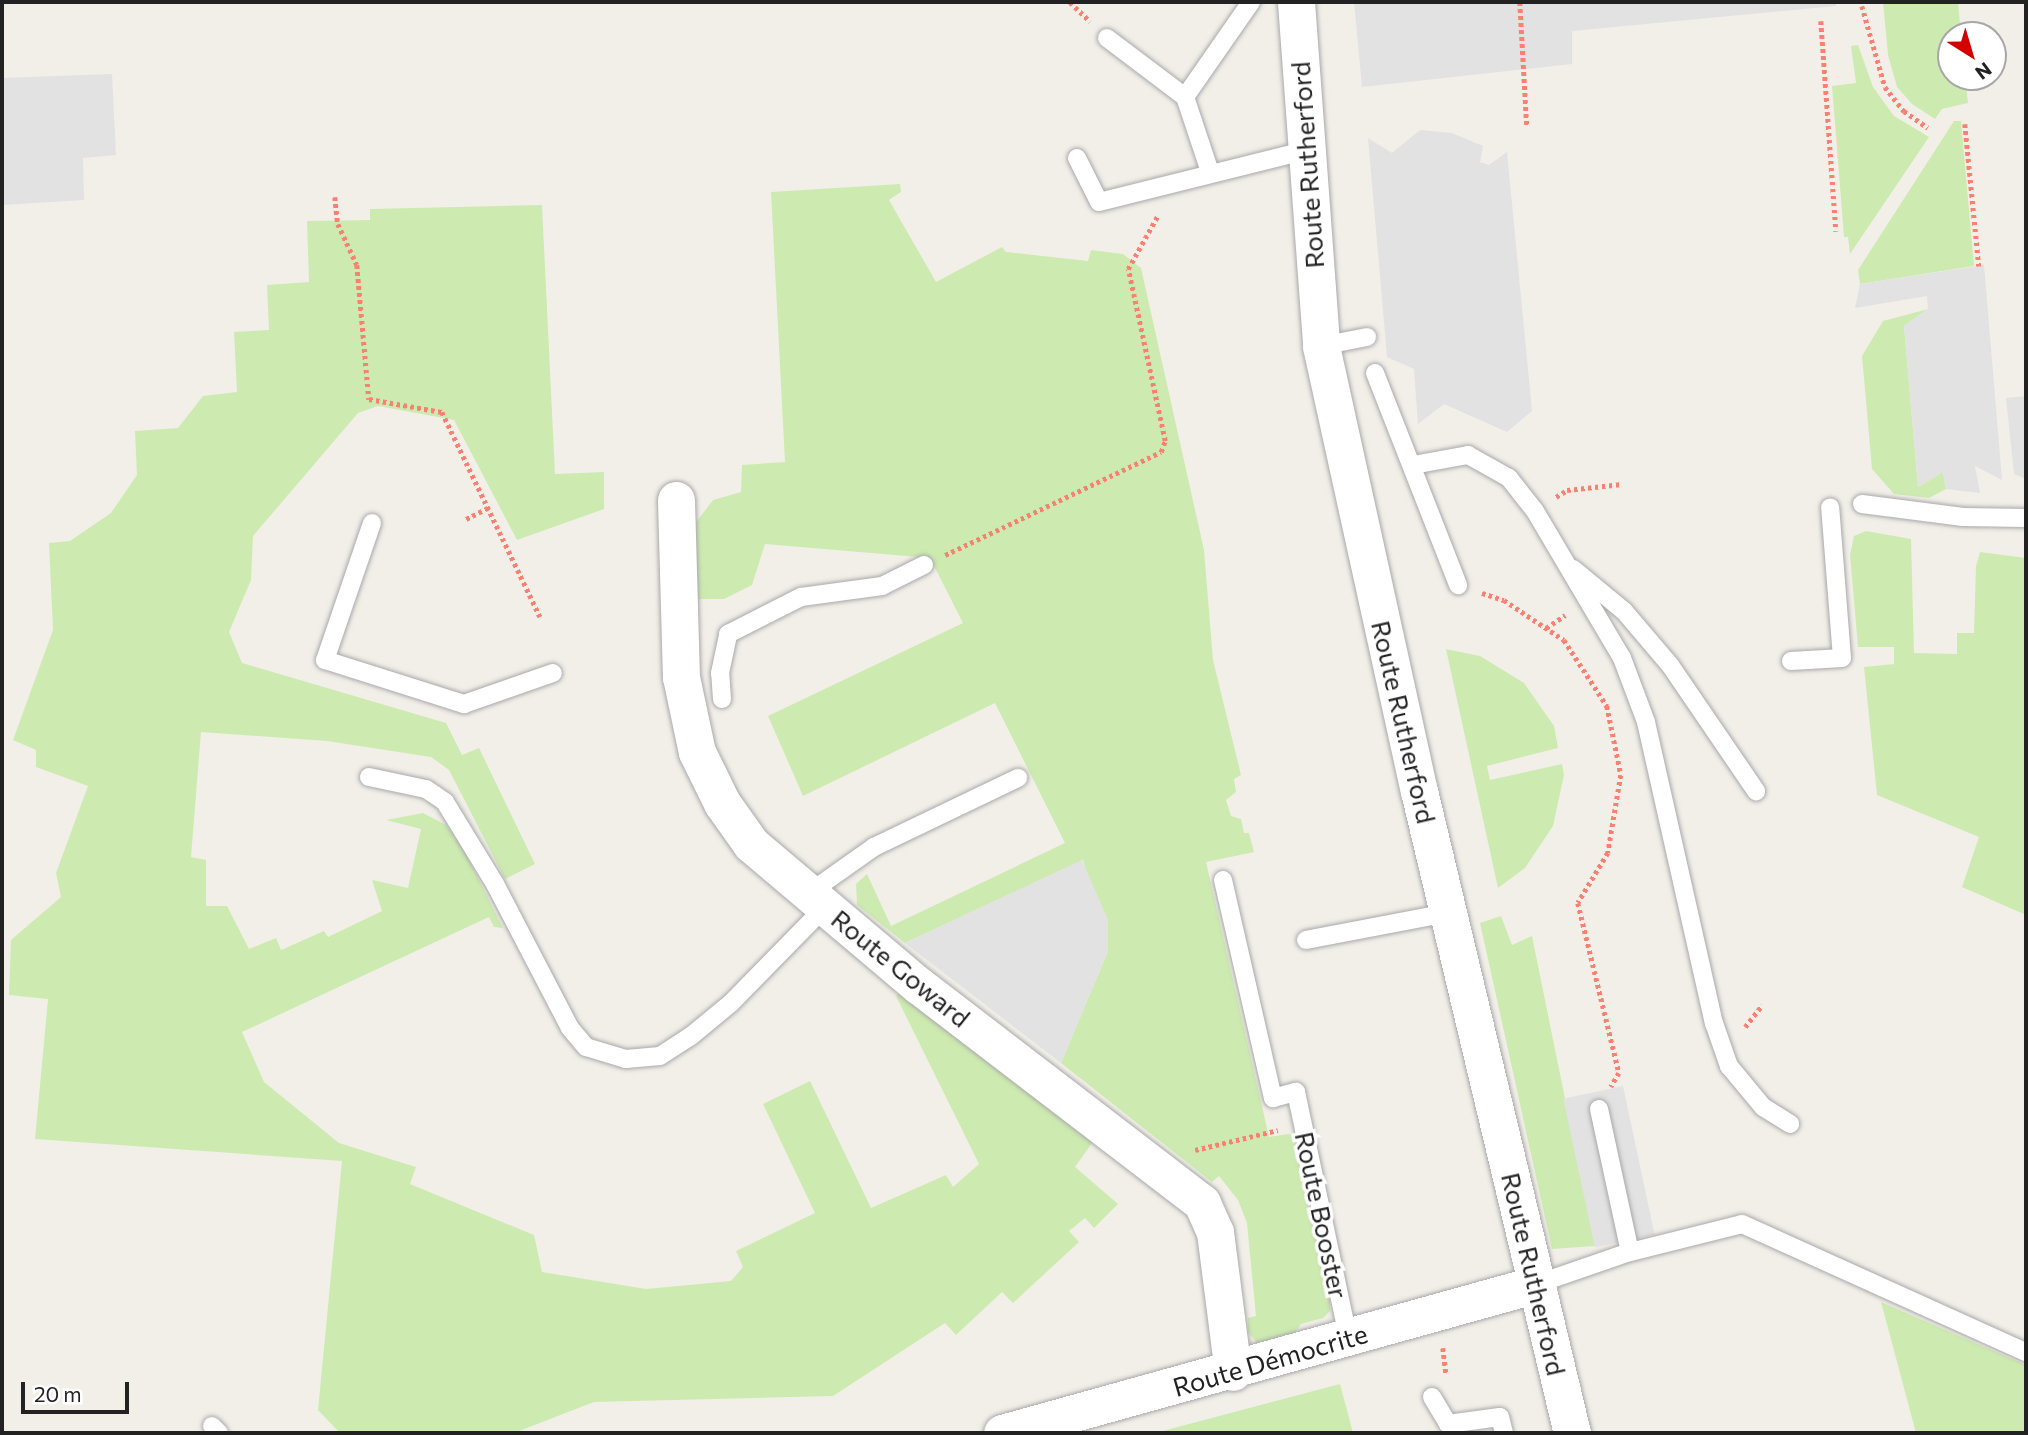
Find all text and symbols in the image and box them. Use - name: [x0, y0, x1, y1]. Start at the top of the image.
- north arrow: [1937, 21, 2007, 91]
- text: N: [1971, 58, 1996, 85]
- street label: Route Rutherford: [1284, 60, 1330, 270]
- street label: Route Rutherford: [1365, 617, 1443, 827]
- street label: Route Goward: [826, 903, 976, 1033]
- street label: Route Booster: [1289, 1129, 1355, 1301]
- street label: Route Rutherford: [1495, 1169, 1573, 1379]
- street label: Route Démocrite: [1169, 1317, 1371, 1403]
- scale bar: [24, 1368, 133, 1412]
- text: 20 m: [34, 1381, 82, 1406]

